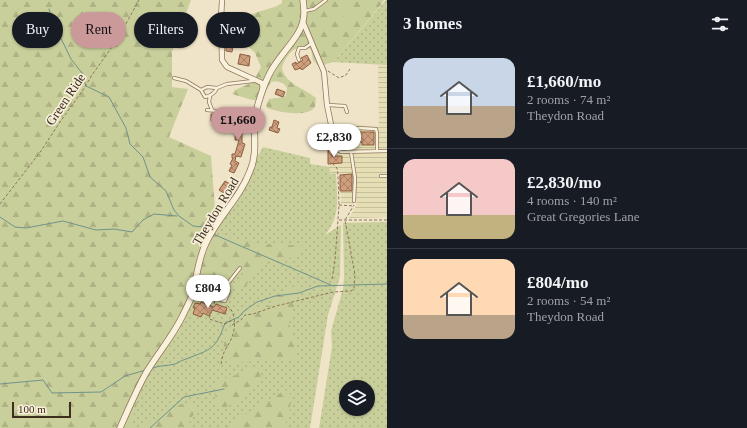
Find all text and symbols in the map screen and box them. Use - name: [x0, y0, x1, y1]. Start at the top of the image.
- chip: Buy: [12, 12, 63, 48]
- chip: Rent: [71, 12, 126, 48]
- chip: Filters: [134, 12, 198, 48]
- chip: New: [206, 12, 260, 48]
- icon: filters: [709, 13, 731, 35]
- text: 3 homes: [403, 14, 462, 33]
- street label: Green Ride: [43, 70, 88, 128]
- text: £1,660/mo: [527, 72, 601, 91]
- icon: home: [435, 74, 483, 122]
- text: 2 rooms · 74 m²: [527, 92, 610, 107]
- pin: £1,660: [205, 107, 271, 141]
- text: Theydon Road: [527, 108, 604, 123]
- text: £1,660: [220, 112, 256, 127]
- pin: £2,830: [301, 124, 367, 158]
- text: £2,830: [316, 129, 352, 144]
- text: £2,830/mo: [527, 173, 601, 192]
- street label: Theydon Road: [189, 174, 242, 248]
- icon: home: [435, 175, 483, 223]
- text: 4 rooms · 140 m²: [527, 193, 617, 208]
- text: Great Gregories Lane: [527, 209, 640, 224]
- text: £804/mo: [527, 273, 588, 292]
- pin: £804: [184, 275, 232, 309]
- icon: home: [435, 275, 483, 323]
- text: £804: [195, 280, 221, 295]
- text: 2 rooms · 54 m²: [527, 293, 610, 308]
- text: Theydon Road: [527, 309, 604, 324]
- map controls: [339, 380, 375, 416]
- button: layers: [339, 380, 375, 416]
- scale bar: [12, 400, 71, 419]
- text: 100 m: [18, 403, 46, 415]

